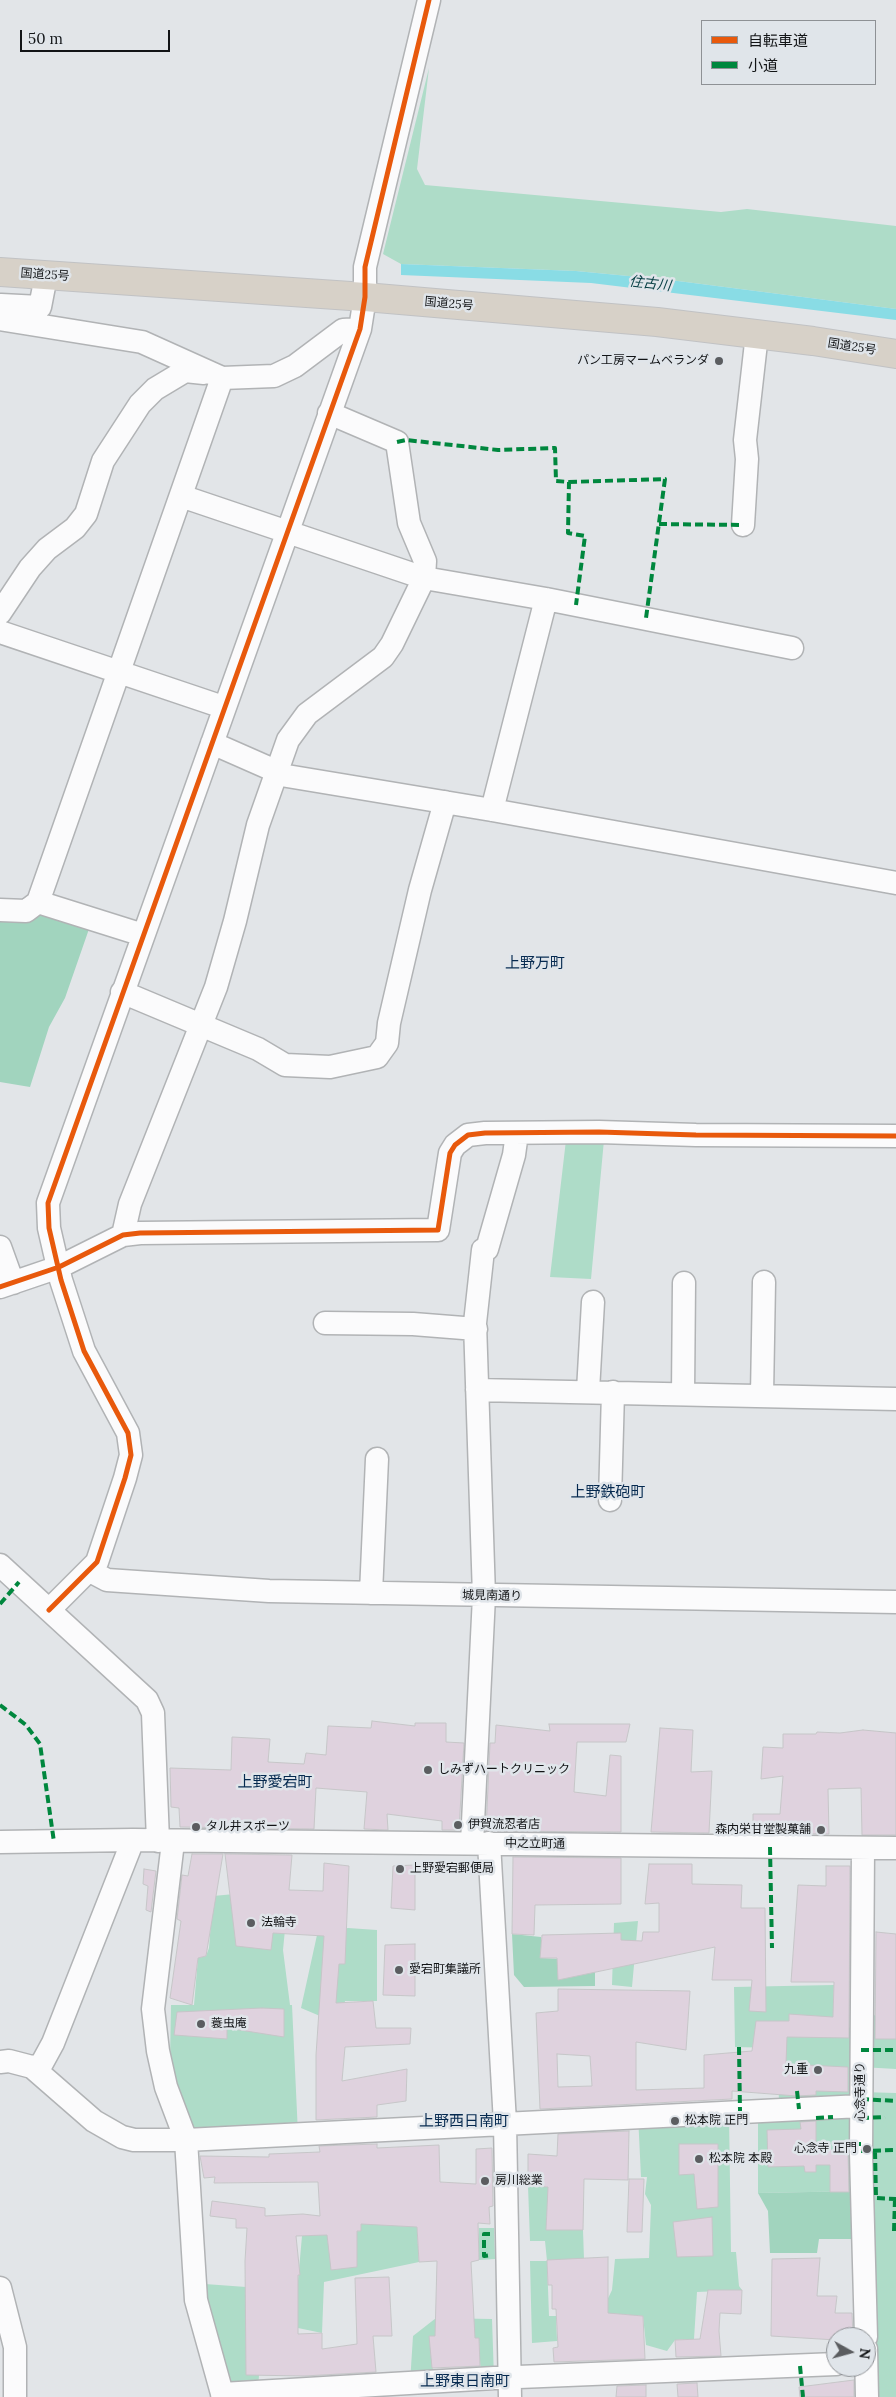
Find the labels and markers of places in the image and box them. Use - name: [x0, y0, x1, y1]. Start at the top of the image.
- place label: パン工房マームベランダ: [577, 354, 709, 368]
- marker: パン工房マームベランダ: [713, 355, 725, 367]
- place label: しみずハートクリニック: [438, 1763, 570, 1777]
- marker: しみずハートクリニック: [422, 1764, 434, 1776]
- place label: 伊賀流忍者店: [468, 1818, 540, 1832]
- marker: 伊賀流忍者店: [452, 1819, 464, 1831]
- place label: タル井スポーツ: [206, 1820, 290, 1834]
- marker: タル井スポーツ: [190, 1821, 202, 1833]
- place label: 森内栄甘堂製菓舗: [715, 1823, 811, 1837]
- marker: 森内栄甘堂製菓舗: [815, 1824, 827, 1836]
- place label: 上野愛宕郵便局: [410, 1862, 494, 1876]
- marker: 上野愛宕郵便局: [394, 1863, 406, 1875]
- place label: 法輪寺: [261, 1916, 297, 1930]
- marker: 法輪寺: [245, 1917, 257, 1929]
- place label: 愛宕町集議所: [409, 1963, 481, 1977]
- marker: 愛宕町集議所: [393, 1964, 405, 1976]
- place label: 蓑虫庵: [211, 2017, 247, 2031]
- marker: 蓑虫庵: [195, 2018, 207, 2030]
- place label: 九重: [784, 2063, 808, 2077]
- marker: 九重: [812, 2064, 824, 2076]
- place label: 松本院 正門: [685, 2114, 748, 2128]
- marker: 松本院 正門: [669, 2115, 681, 2127]
- place label: 心念寺 正門: [794, 2142, 857, 2156]
- marker: 心念寺 正門: [861, 2143, 873, 2155]
- place label: 松本院 本殿: [709, 2152, 772, 2166]
- marker: 松本院 本殿: [693, 2153, 705, 2165]
- place label: 房川総業: [495, 2174, 543, 2188]
- marker: 房川総業: [479, 2175, 491, 2187]

